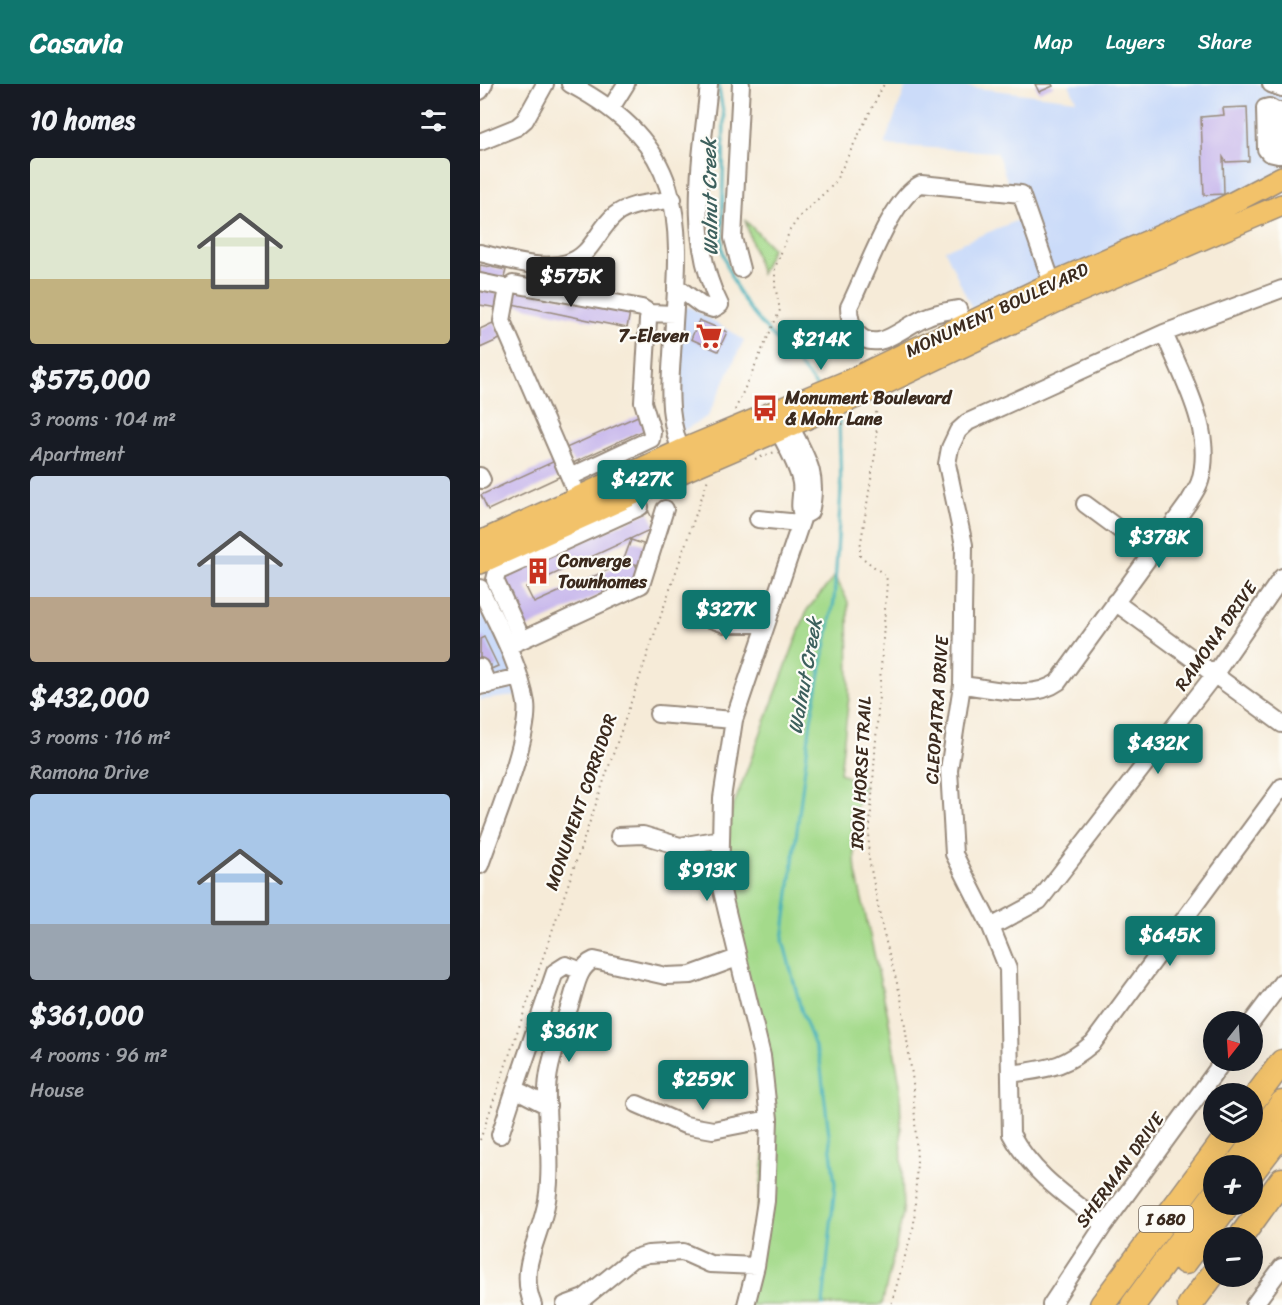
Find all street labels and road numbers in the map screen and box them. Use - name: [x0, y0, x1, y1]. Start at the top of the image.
- street label: MONUMENT BOULEVARD: [900, 253, 1094, 367]
- street label: RAMONA DRIVE: [1166, 573, 1266, 698]
- street label: CLEOPATRA DRIVE: [916, 634, 958, 785]
- street label: IRON HORSE TRAIL: [841, 695, 881, 852]
- street label: MONUMENT CORRIDOR: [536, 709, 626, 895]
- street label: SHERMAN DRIVE: [1067, 1105, 1174, 1235]
- road number: I 680: [1139, 1206, 1193, 1232]

